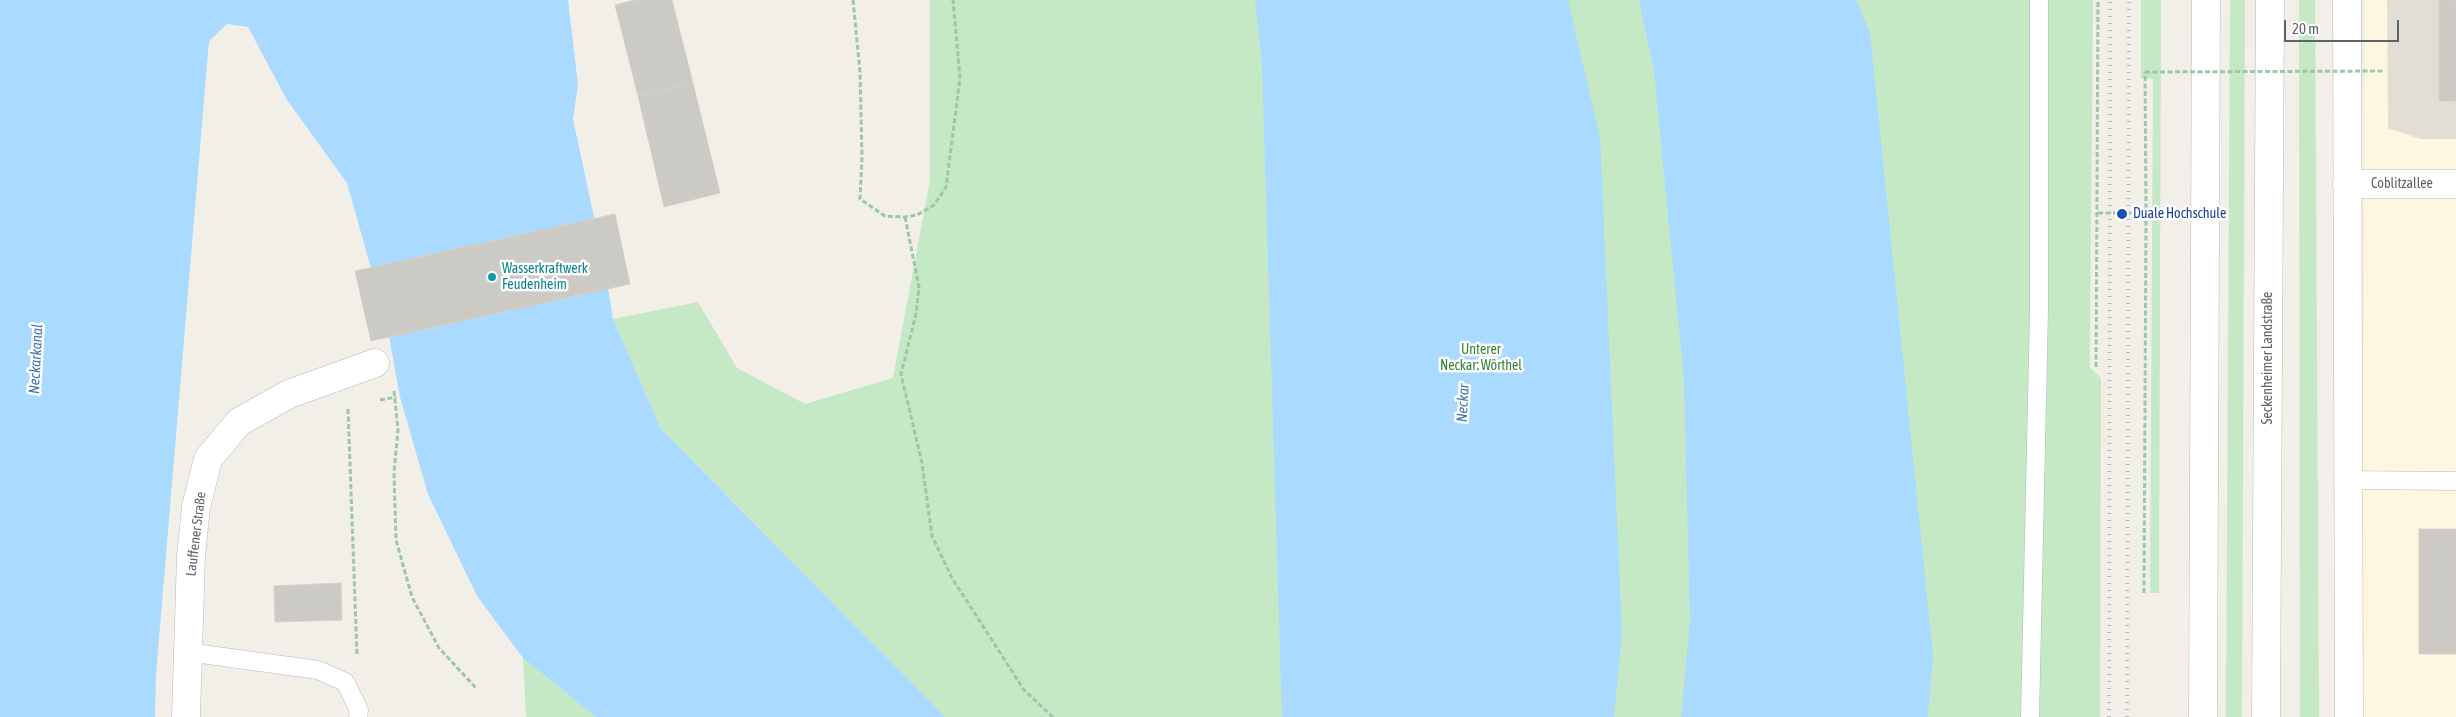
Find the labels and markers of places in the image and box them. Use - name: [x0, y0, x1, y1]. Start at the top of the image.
- place label: Duale Hochschule: [2133, 206, 2226, 222]
- marker: Duale Hochschule: [2115, 207, 2129, 221]
- place label: Wasserkraftwerk Feudenheim: [502, 261, 588, 294]
- marker: Wasserkraftwerk Feudenheim: [486, 271, 498, 283]

